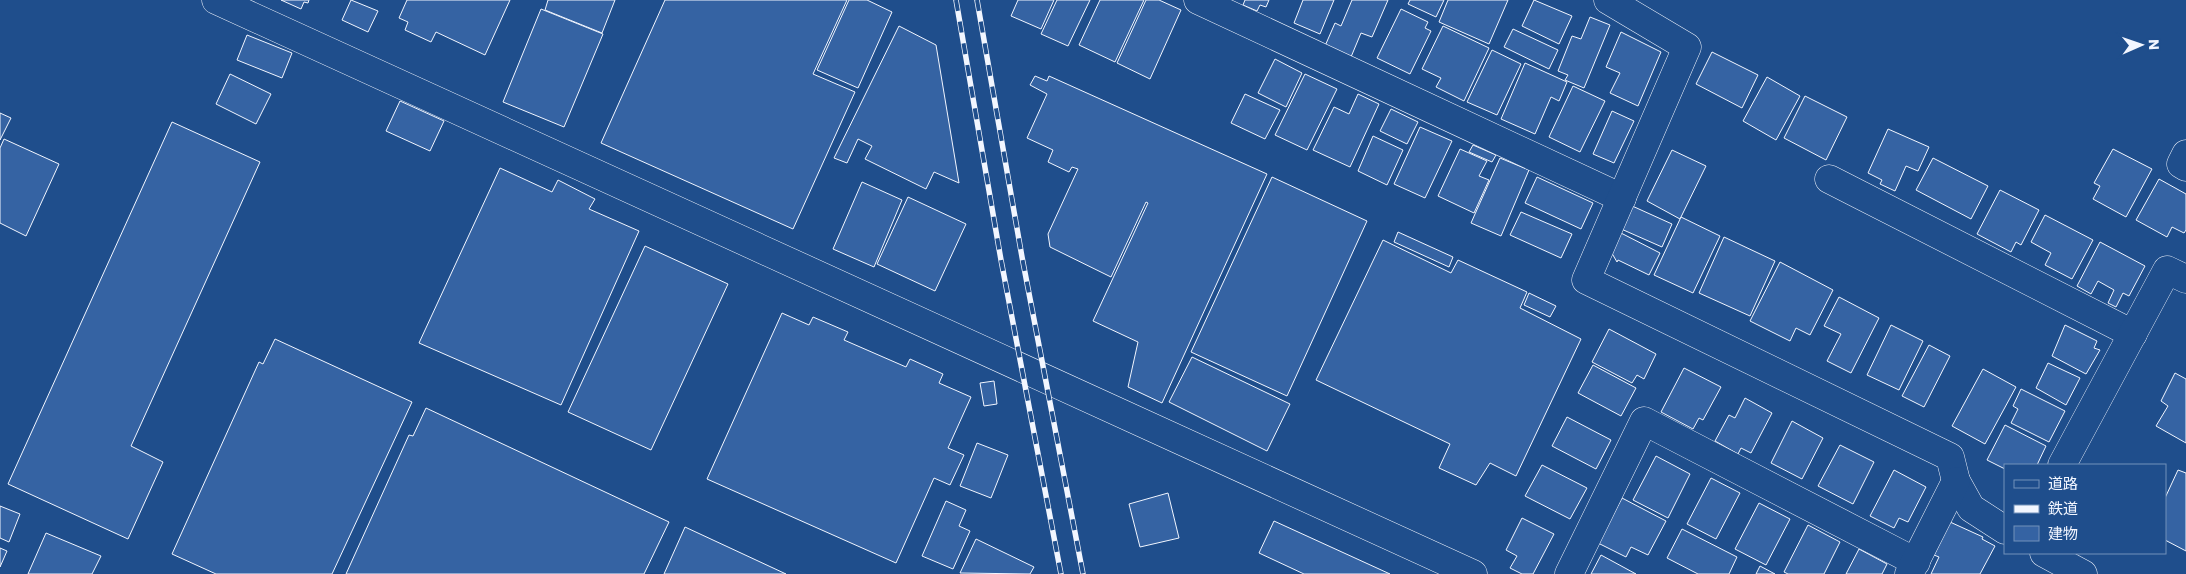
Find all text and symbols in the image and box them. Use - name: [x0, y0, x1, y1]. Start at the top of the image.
- north arrow: [2116, 20, 2166, 70]
- text: N: [2144, 39, 2164, 50]
- legend: [2004, 464, 2166, 554]
- text: 道路: [2048, 473, 2078, 494]
- text: 鉄道: [2048, 498, 2078, 519]
- text: 建物: [2048, 523, 2078, 544]

